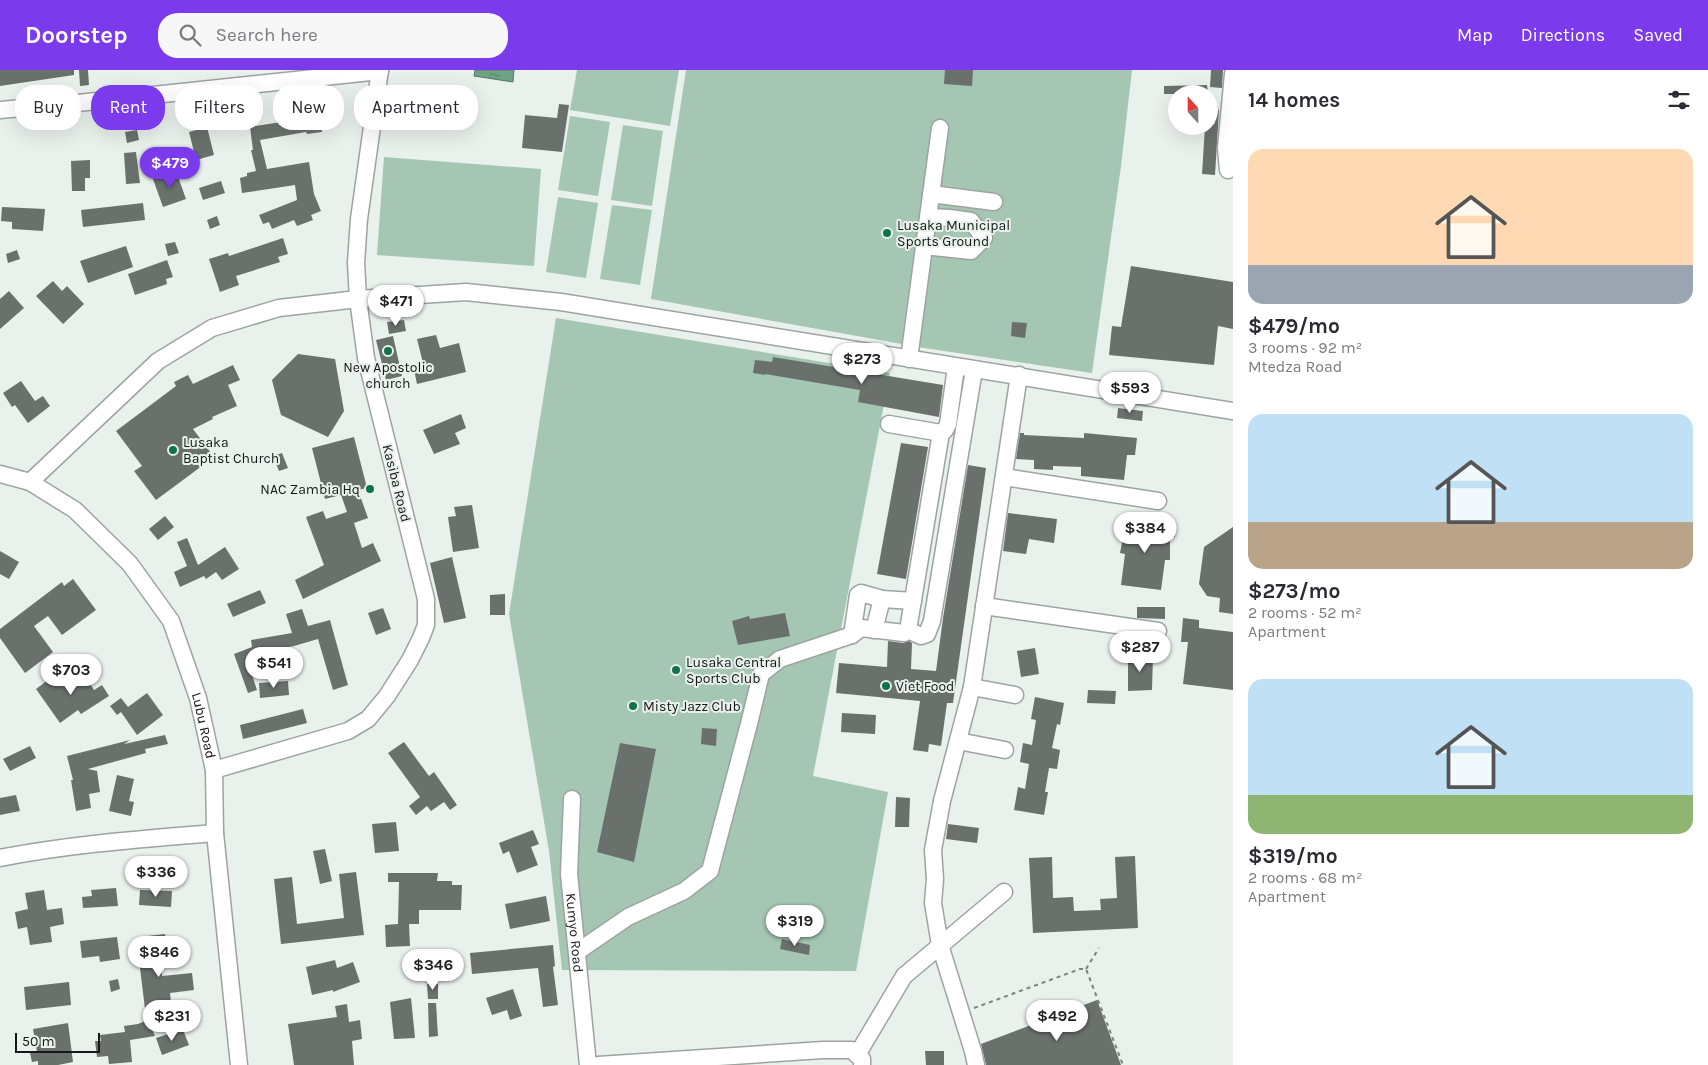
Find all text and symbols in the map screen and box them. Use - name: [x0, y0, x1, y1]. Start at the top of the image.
- search box: [158, 13, 508, 58]
- text: Doorstep: [25, 21, 128, 49]
- icon: search: [176, 21, 204, 49]
- text: Search here: [216, 24, 318, 46]
- text: Map: [1457, 24, 1493, 46]
- text: Directions: [1521, 24, 1605, 46]
- text: Saved: [1633, 24, 1683, 46]
- chip: Buy: [15, 85, 81, 130]
- chip: Rent: [91, 85, 165, 130]
- chip: Filters: [175, 85, 263, 130]
- chip: New: [273, 85, 344, 130]
- chip: Apartment: [354, 85, 478, 130]
- north arrow: [1168, 85, 1218, 135]
- map controls: [1168, 85, 1218, 135]
- icon: filters: [1665, 86, 1693, 114]
- text: 14 homes: [1248, 88, 1340, 112]
- pin: $479: [140, 146, 200, 189]
- text: $479: [151, 153, 189, 172]
- icon: home: [1426, 182, 1516, 272]
- place label: Lusaka Municipal Sports Ground: [897, 217, 1010, 250]
- marker: Lusaka Municipal Sports Ground: [881, 227, 893, 239]
- pin: $471: [366, 284, 426, 327]
- text: $471: [379, 291, 413, 310]
- text: $479/mo: [1248, 314, 1340, 338]
- text: 3 rooms · 92 m²: [1248, 338, 1362, 357]
- pin: $273: [832, 342, 892, 385]
- marker: New Apostolic church: [382, 345, 394, 357]
- text: $273: [843, 349, 881, 368]
- text: Mtedza Road: [1248, 357, 1342, 376]
- place label: New Apostolic church: [343, 359, 433, 392]
- pin: $593: [1100, 372, 1160, 414]
- text: $593: [1110, 378, 1150, 397]
- place label: Lusaka Baptist Church: [183, 434, 279, 467]
- street label: Kasiba Road: [379, 443, 414, 524]
- marker: Lusaka Baptist Church: [167, 444, 179, 456]
- icon: home: [1426, 447, 1516, 537]
- place label: NAC Zambia Hq: [260, 481, 360, 498]
- marker: NAC Zambia Hq: [364, 483, 376, 495]
- pin: $384: [1115, 512, 1175, 554]
- text: $384: [1125, 518, 1165, 537]
- text: $273/mo: [1248, 579, 1340, 603]
- text: 2 rooms · 52 m²: [1248, 603, 1362, 622]
- text: Apartment: [1248, 622, 1326, 641]
- pin: $287: [1110, 630, 1170, 673]
- text: $287: [1120, 637, 1160, 656]
- pin: $541: [244, 646, 304, 689]
- text: $541: [256, 653, 292, 672]
- pin: $703: [41, 654, 101, 696]
- place label: Lusaka Central Sports Club: [686, 654, 781, 687]
- text: $703: [51, 660, 91, 679]
- marker: Lusaka Central Sports Club: [670, 664, 682, 676]
- place label: Viet Food: [896, 678, 954, 695]
- marker: Viet Food: [880, 680, 892, 692]
- street label: Lubu Road: [188, 690, 219, 760]
- place label: Misty Jazz Club: [643, 698, 741, 715]
- marker: Misty Jazz Club: [627, 700, 639, 712]
- icon: home: [1426, 712, 1516, 802]
- text: $319/mo: [1248, 844, 1338, 868]
- pin: $336: [126, 856, 186, 898]
- text: $336: [136, 862, 176, 881]
- text: 2 rooms · 68 m²: [1248, 868, 1362, 887]
- text: Apartment: [1248, 887, 1326, 906]
- street label: Kumyo Road: [562, 892, 587, 973]
- pin: $319: [765, 904, 825, 947]
- text: $319: [777, 911, 813, 930]
- pin: $846: [129, 936, 189, 978]
- text: $846: [139, 942, 179, 961]
- pin: $346: [403, 948, 463, 991]
- text: $346: [413, 955, 453, 974]
- pin: $231: [142, 1000, 202, 1042]
- pin: $492: [1027, 1000, 1087, 1042]
- text: $231: [154, 1006, 190, 1025]
- text: $492: [1037, 1006, 1077, 1025]
- scale bar: [15, 1030, 100, 1053]
- text: 50 m: [22, 1033, 55, 1050]

